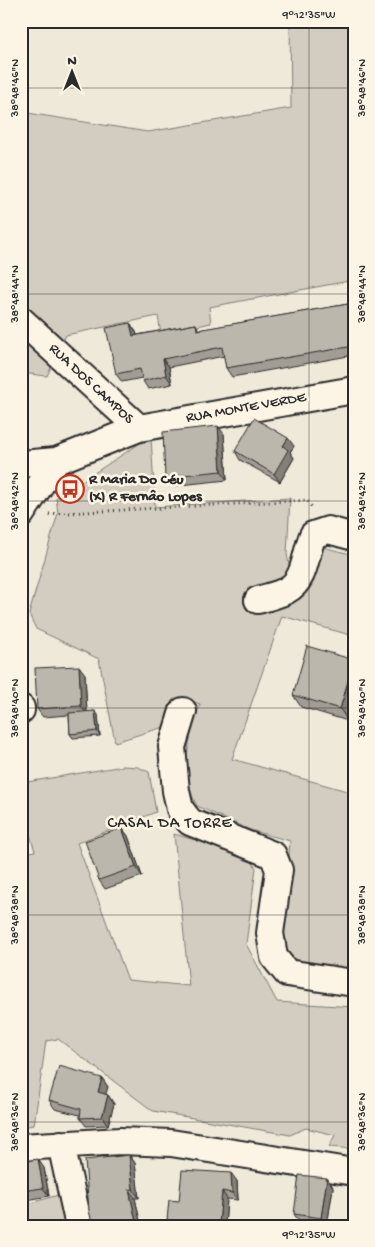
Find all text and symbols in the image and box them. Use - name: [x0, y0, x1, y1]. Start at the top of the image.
- text: 9°12'35"W: [282, 9, 335, 23]
- north arrow: [48, 48, 98, 98]
- text: N: [67, 53, 77, 70]
- text: 38°48'46"N: [9, 59, 23, 118]
- text: 38°48'46"N: [356, 59, 370, 118]
- text: 38°48'44"N: [9, 265, 23, 324]
- text: 38°48'44"N: [356, 265, 370, 324]
- street label: RUA DOS CAMPOS: [45, 340, 137, 428]
- street label: RUA MONTE VERDE: [185, 388, 308, 427]
- place label: R Maria Do Céu (X) R Fernâo Lopes: [88, 471, 203, 506]
- text: 38°48'42"N: [9, 472, 23, 531]
- text: 38°48'42"N: [356, 472, 370, 531]
- bus stop icon: R Maria Do Céu (X) R Fernâo Lopes: [55, 474, 85, 504]
- text: 38°48'40"N: [9, 678, 23, 738]
- text: 38°48'40"N: [356, 678, 370, 738]
- district label: CASAL DA TORRE: [108, 815, 232, 834]
- text: 38°48'38"N: [9, 885, 23, 946]
- text: 38°48'38"N: [356, 885, 370, 946]
- text: 38°48'36"N: [9, 1093, 23, 1152]
- text: 38°48'36"N: [356, 1093, 370, 1152]
- text: 9°12'35"W: [282, 1229, 335, 1243]

